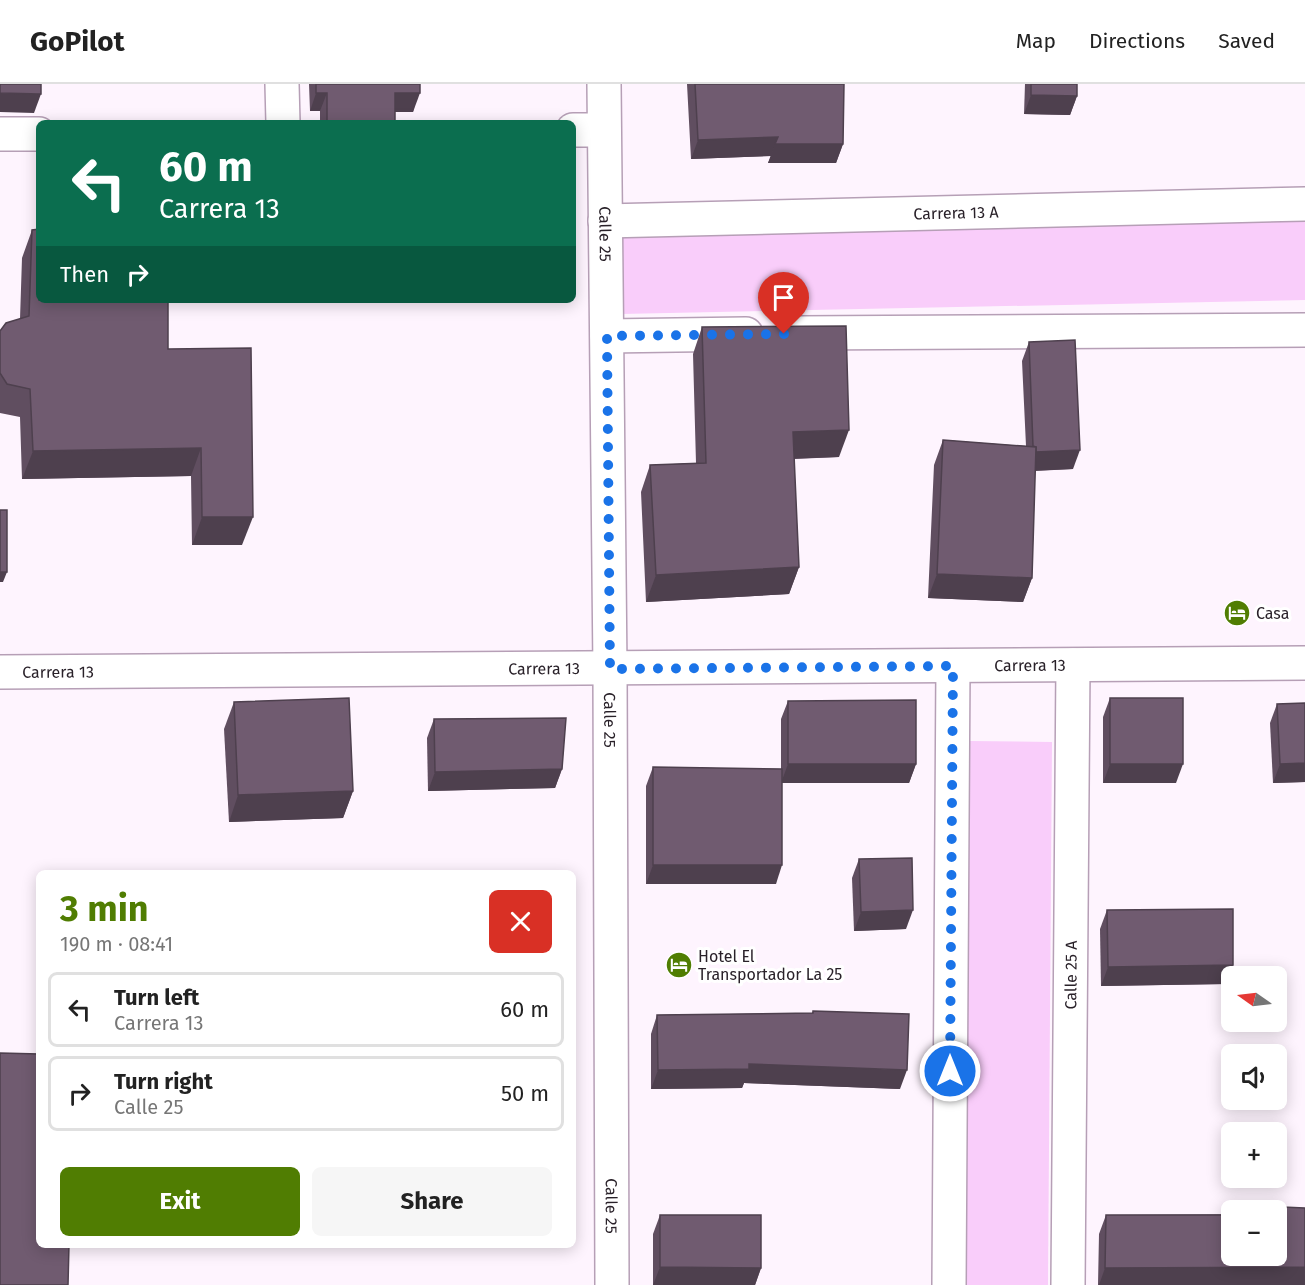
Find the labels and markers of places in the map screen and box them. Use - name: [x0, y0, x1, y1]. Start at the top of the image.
- pin: [758, 272, 809, 334]
- hotel icon: Casa: [1222, 598, 1252, 628]
- place label: Casa: [1256, 604, 1289, 623]
- place label: Hotel El Transportador La 25: [698, 947, 842, 984]
- hotel icon: Hotel El Transportador La 25: [664, 950, 694, 980]

